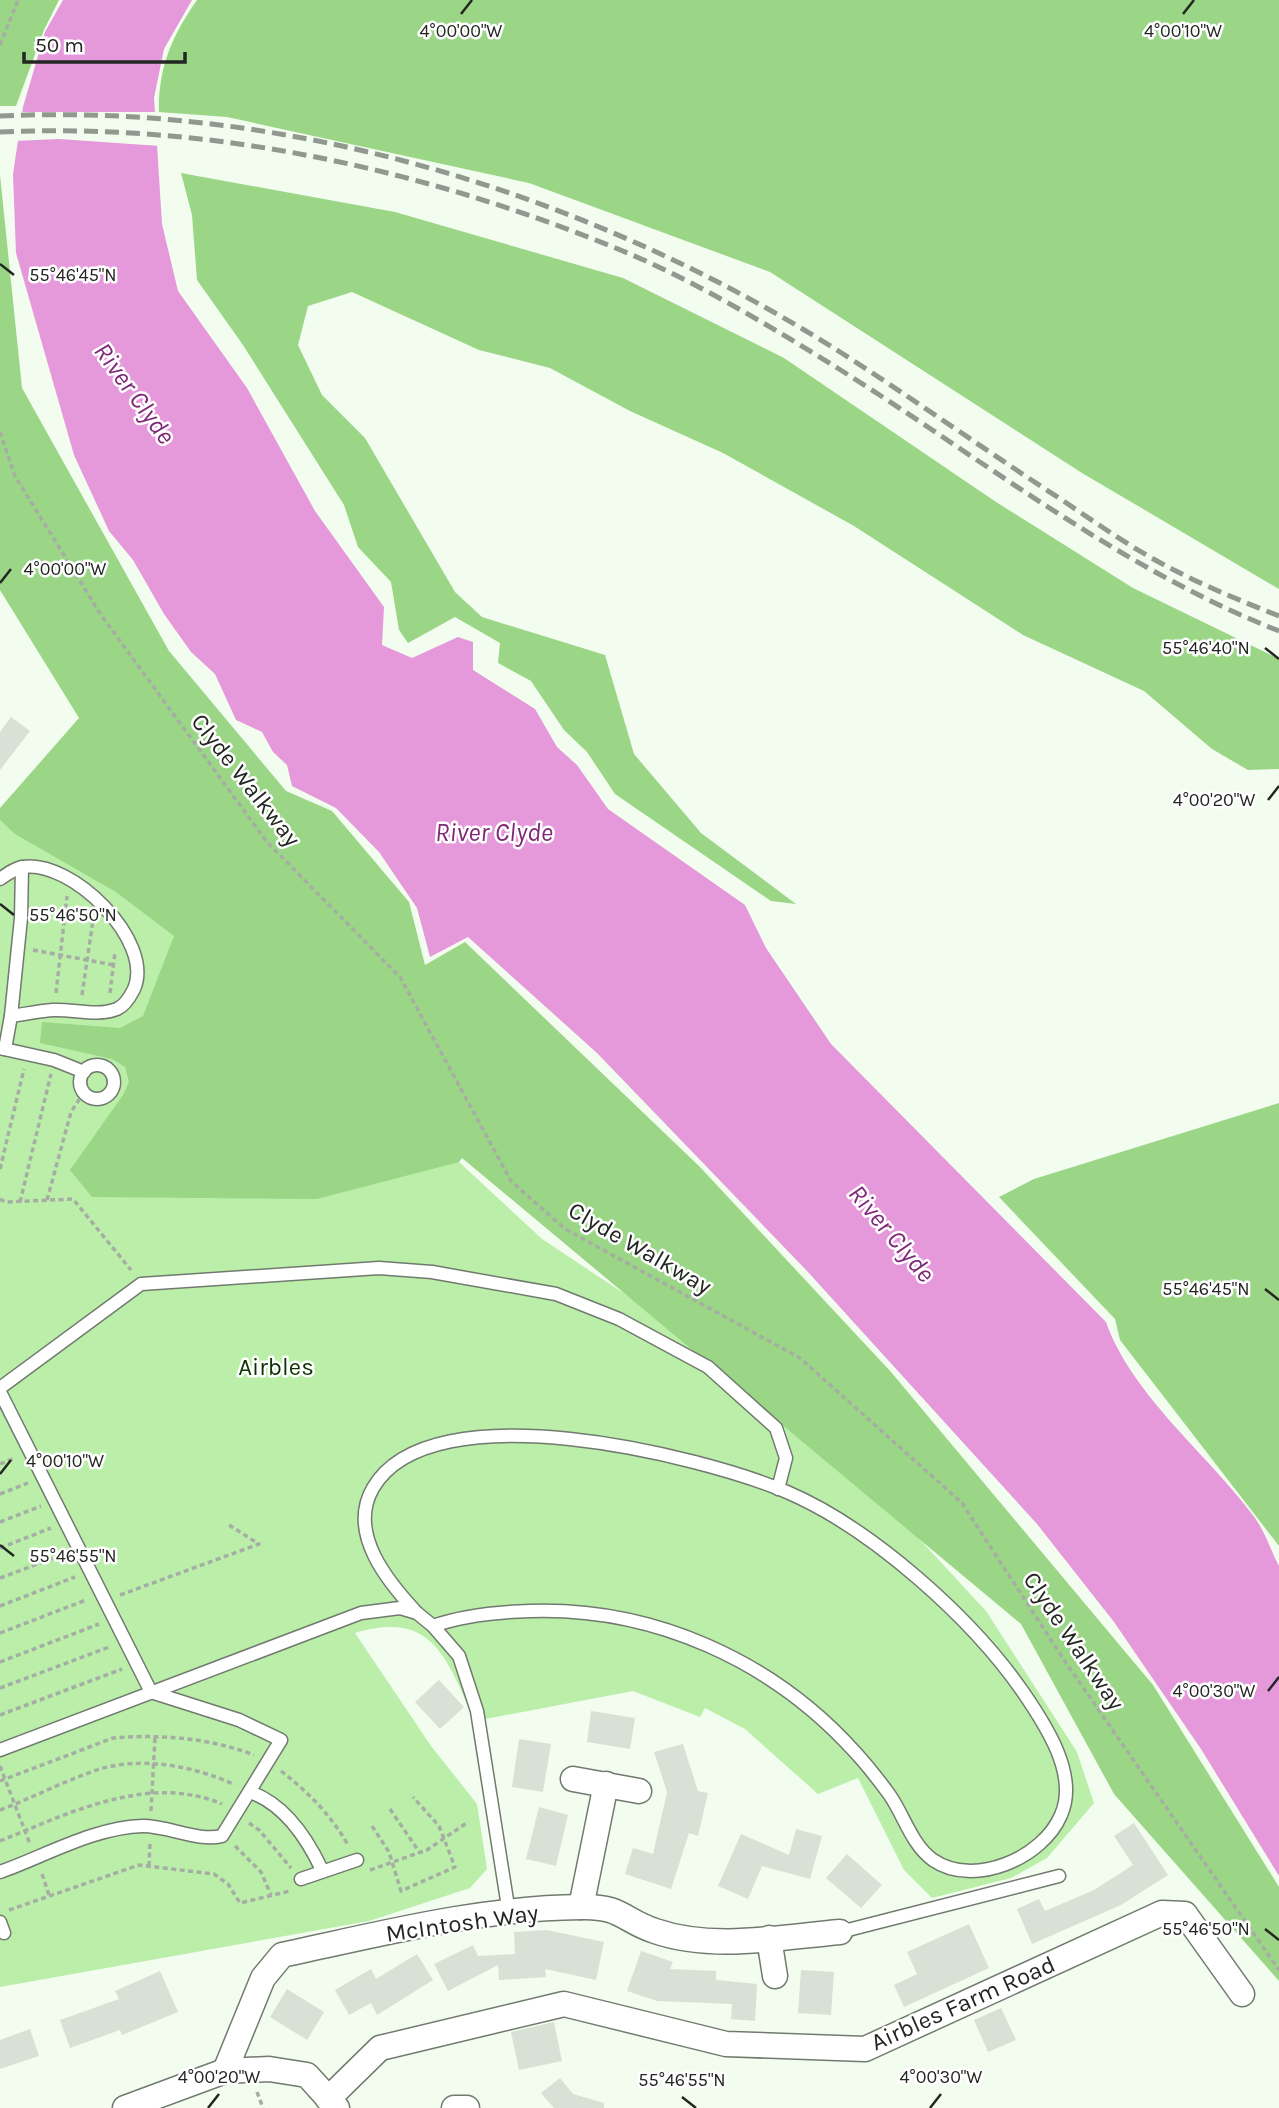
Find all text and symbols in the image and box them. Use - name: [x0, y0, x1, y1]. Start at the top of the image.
- text: 4°00'00"W: [420, 20, 502, 42]
- text: 4°00'10"W: [1144, 20, 1222, 42]
- scale bar: [24, 21, 186, 65]
- text: 50 m: [35, 33, 84, 57]
- text: 55°46'45"N: [29, 264, 117, 286]
- water label: River Clyde: [87, 337, 182, 450]
- text: 4°00'00"W: [24, 558, 106, 580]
- text: 55°46'40"N: [1162, 637, 1250, 659]
- street label: Clyde Walkway: [185, 708, 307, 852]
- text: 4°00'20"W: [1173, 789, 1255, 811]
- water label: River Clyde: [435, 817, 553, 848]
- text: 55°46'50"N: [29, 904, 117, 926]
- water label: River Clyde: [842, 1178, 941, 1288]
- street label: Clyde Walkway: [563, 1196, 717, 1300]
- text: 55°46'45"N: [1162, 1278, 1250, 1300]
- park label: Airbles: [238, 1353, 314, 1381]
- text: 4°00'10"W: [26, 1450, 104, 1472]
- text: 55°46'55"N: [29, 1545, 117, 1567]
- street label: Clyde Walkway: [1017, 1567, 1131, 1715]
- text: 4°00'30"W: [1173, 1680, 1255, 1702]
- street label: McIntosh Way: [384, 1898, 540, 1948]
- text: 55°46'50"N: [1162, 1918, 1250, 1940]
- street label: Airbles Farm Road: [867, 1950, 1059, 2056]
- text: 4°00'20"W: [178, 2066, 260, 2088]
- text: 4°00'30"W: [900, 2066, 982, 2088]
- text: 55°46'55"N: [638, 2069, 726, 2091]

